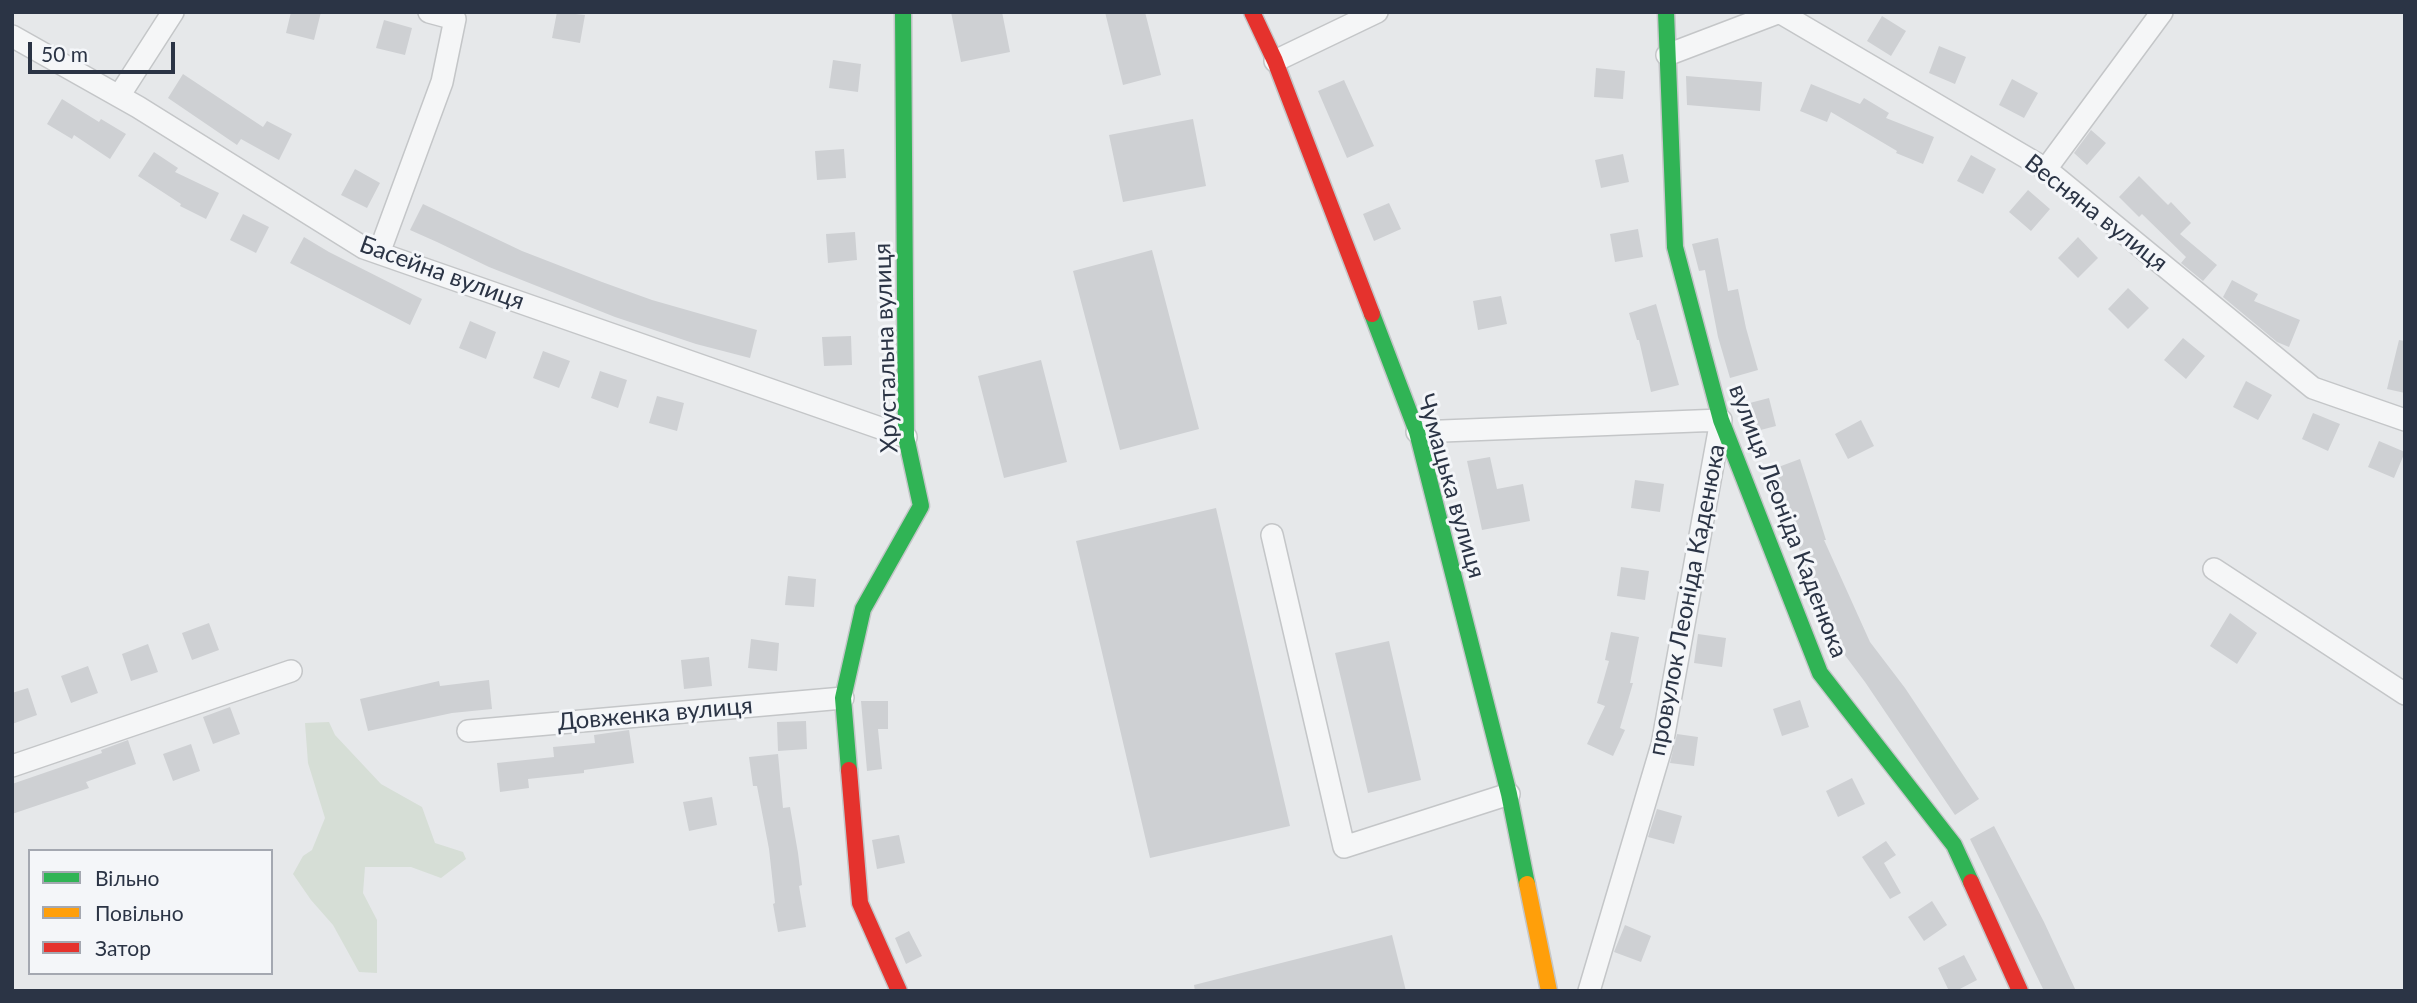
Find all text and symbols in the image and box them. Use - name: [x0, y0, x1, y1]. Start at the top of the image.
- scale bar: [32, 28, 178, 72]
- text: 50 m: [41, 41, 88, 66]
- street label: Весняна вулиця: [2019, 148, 2173, 278]
- street label: Басейна вулиця: [356, 230, 528, 316]
- street label: Хрустальна вулиця: [868, 243, 904, 453]
- street label: вулиця Леоніда Каденюка: [1723, 380, 1853, 662]
- street label: Чумацька вулиця: [1411, 391, 1491, 581]
- street label: провулок Леоніда Каденюка: [1643, 442, 1731, 758]
- street label: Довженка вулиця: [556, 691, 754, 737]
- legend: [28, 849, 273, 975]
- text: Вільно: [95, 865, 159, 890]
- text: Повільно: [95, 900, 184, 925]
- text: Затор: [95, 935, 151, 960]

